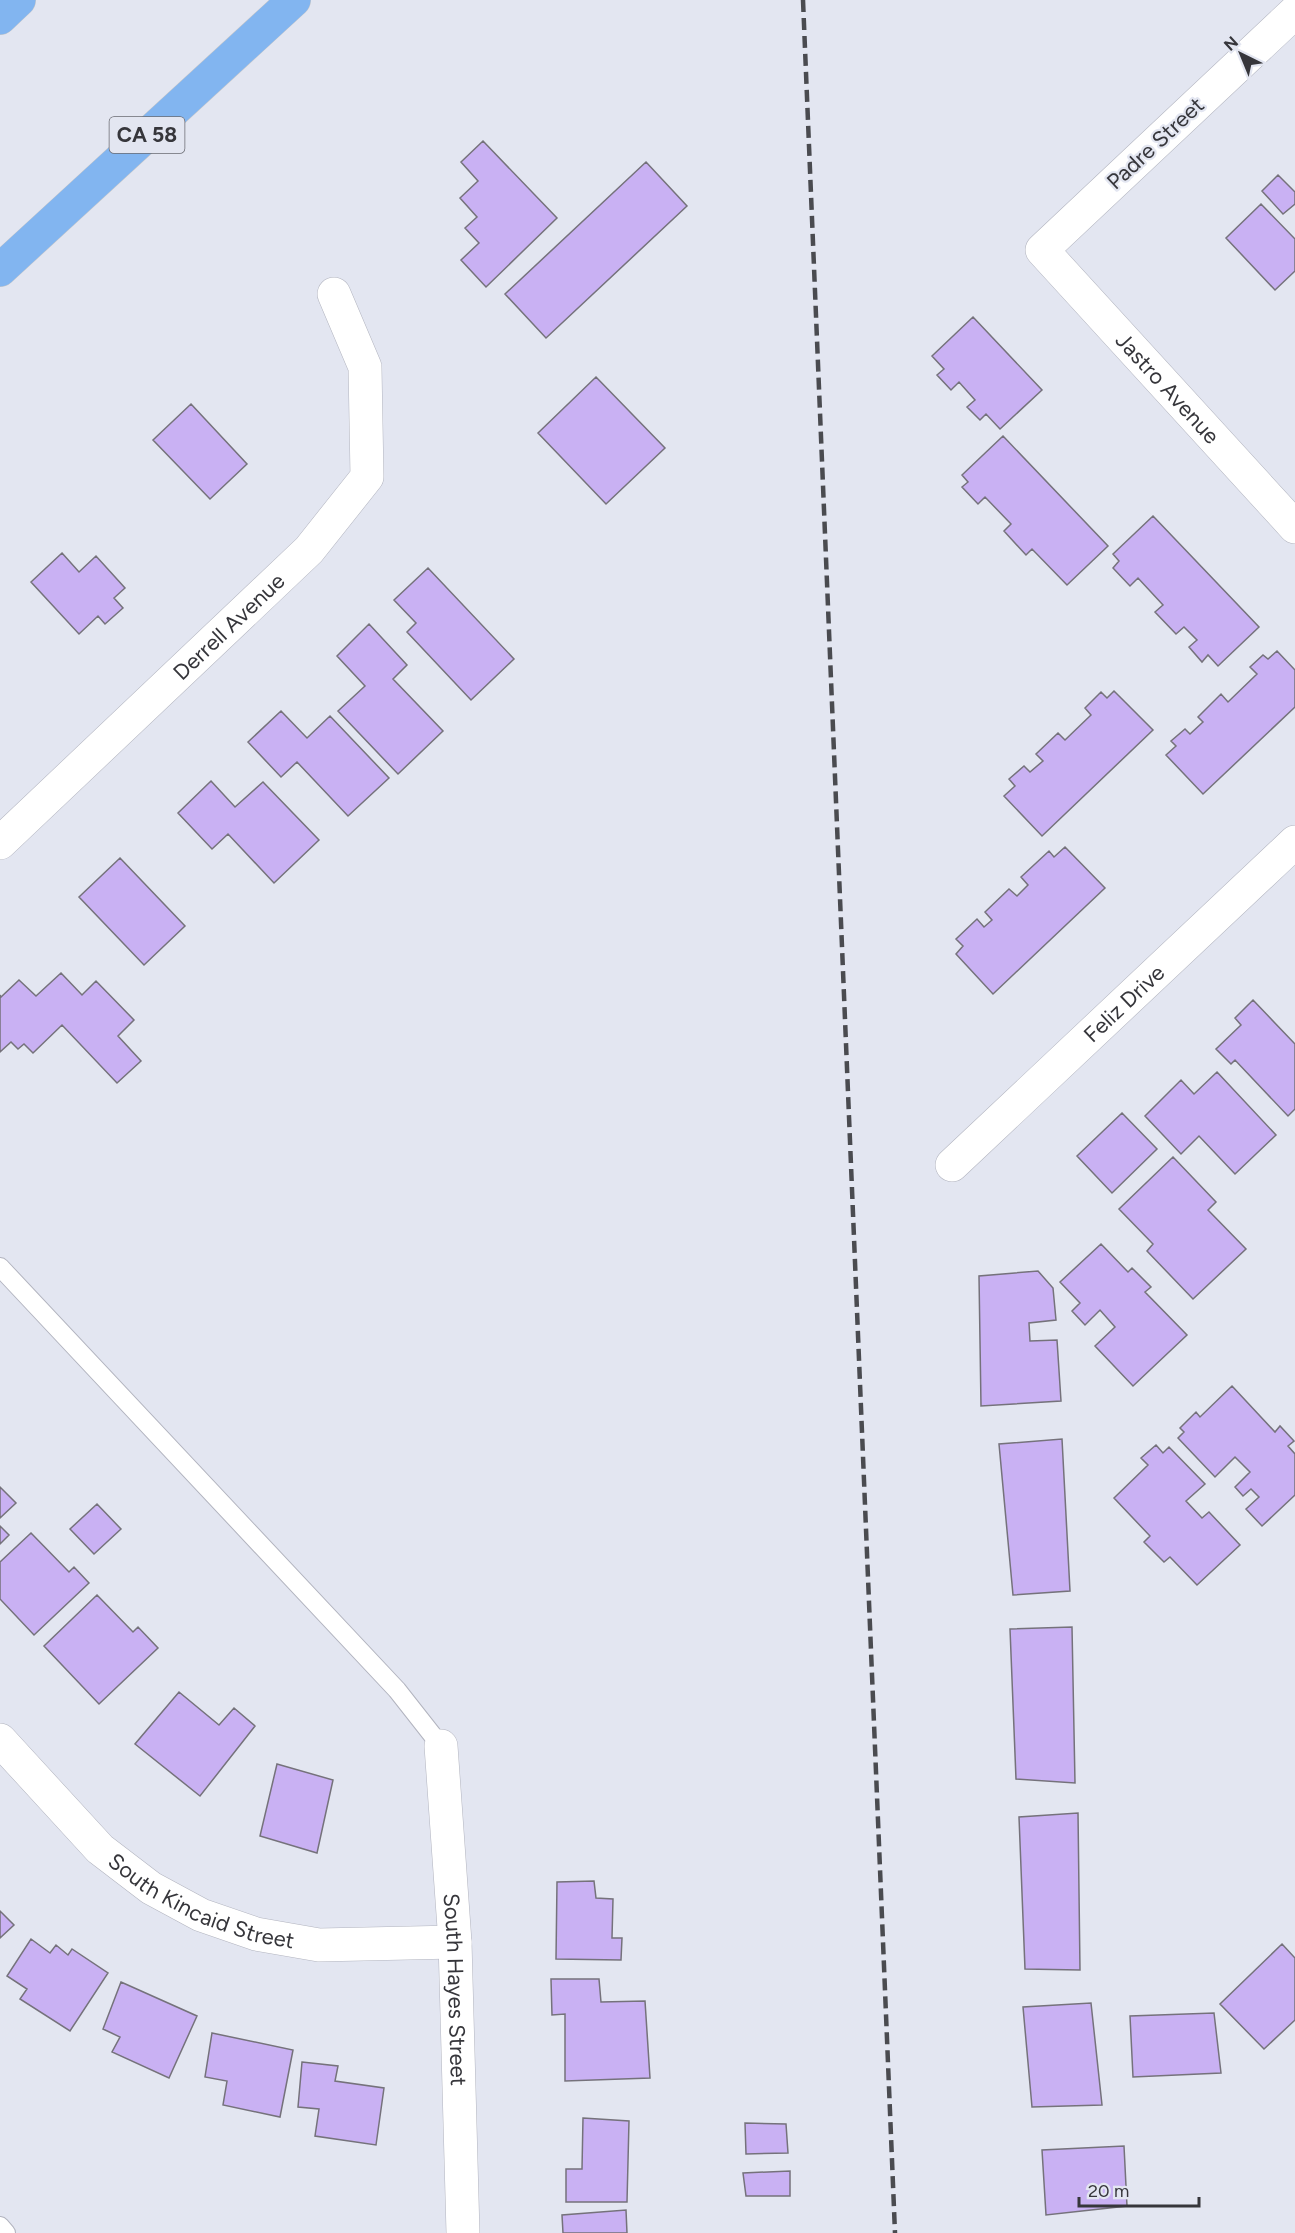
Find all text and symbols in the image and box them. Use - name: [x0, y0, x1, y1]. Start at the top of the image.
- north arrow: [1211, 24, 1271, 84]
- text: N: [1220, 32, 1242, 55]
- street label: Padre Street: [1101, 92, 1210, 195]
- road number: CA 58: [110, 117, 184, 153]
- street label: Jastro Avenue: [1110, 327, 1225, 449]
- street label: Derrell Avenue: [168, 567, 290, 686]
- street label: Feliz Drive: [1078, 959, 1170, 1048]
- street label: South Kincaid Street: [103, 1847, 296, 1954]
- street label: South Hayes Street: [438, 1892, 472, 2086]
- scale bar: [1079, 2170, 1199, 2208]
- text: 20 m: [1088, 2180, 1129, 2202]

